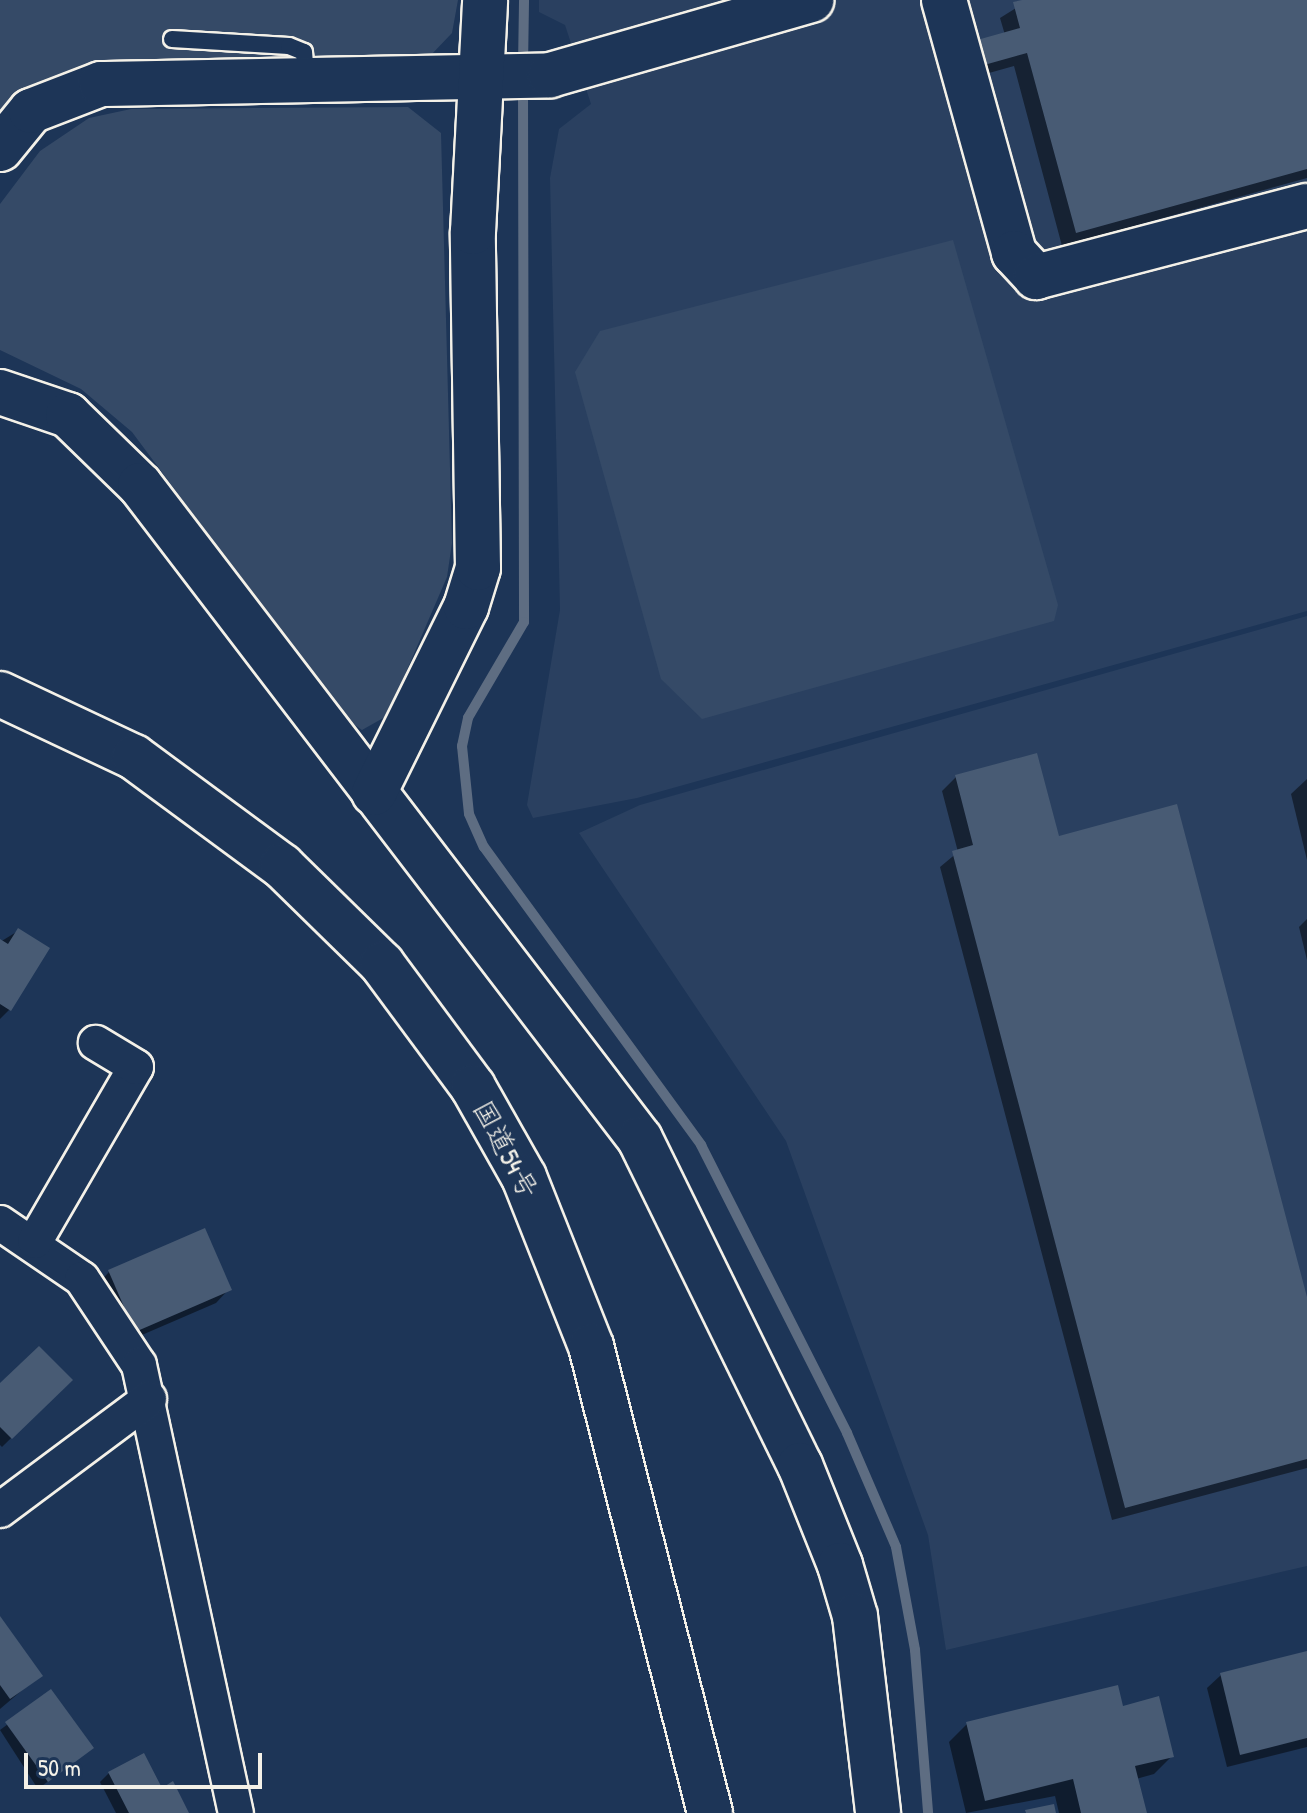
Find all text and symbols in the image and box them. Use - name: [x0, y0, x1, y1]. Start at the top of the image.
- street label: 国道54号: [466, 1094, 546, 1204]
- scale bar: [28, 1737, 266, 1787]
- text: 50 m: [38, 1751, 81, 1783]

